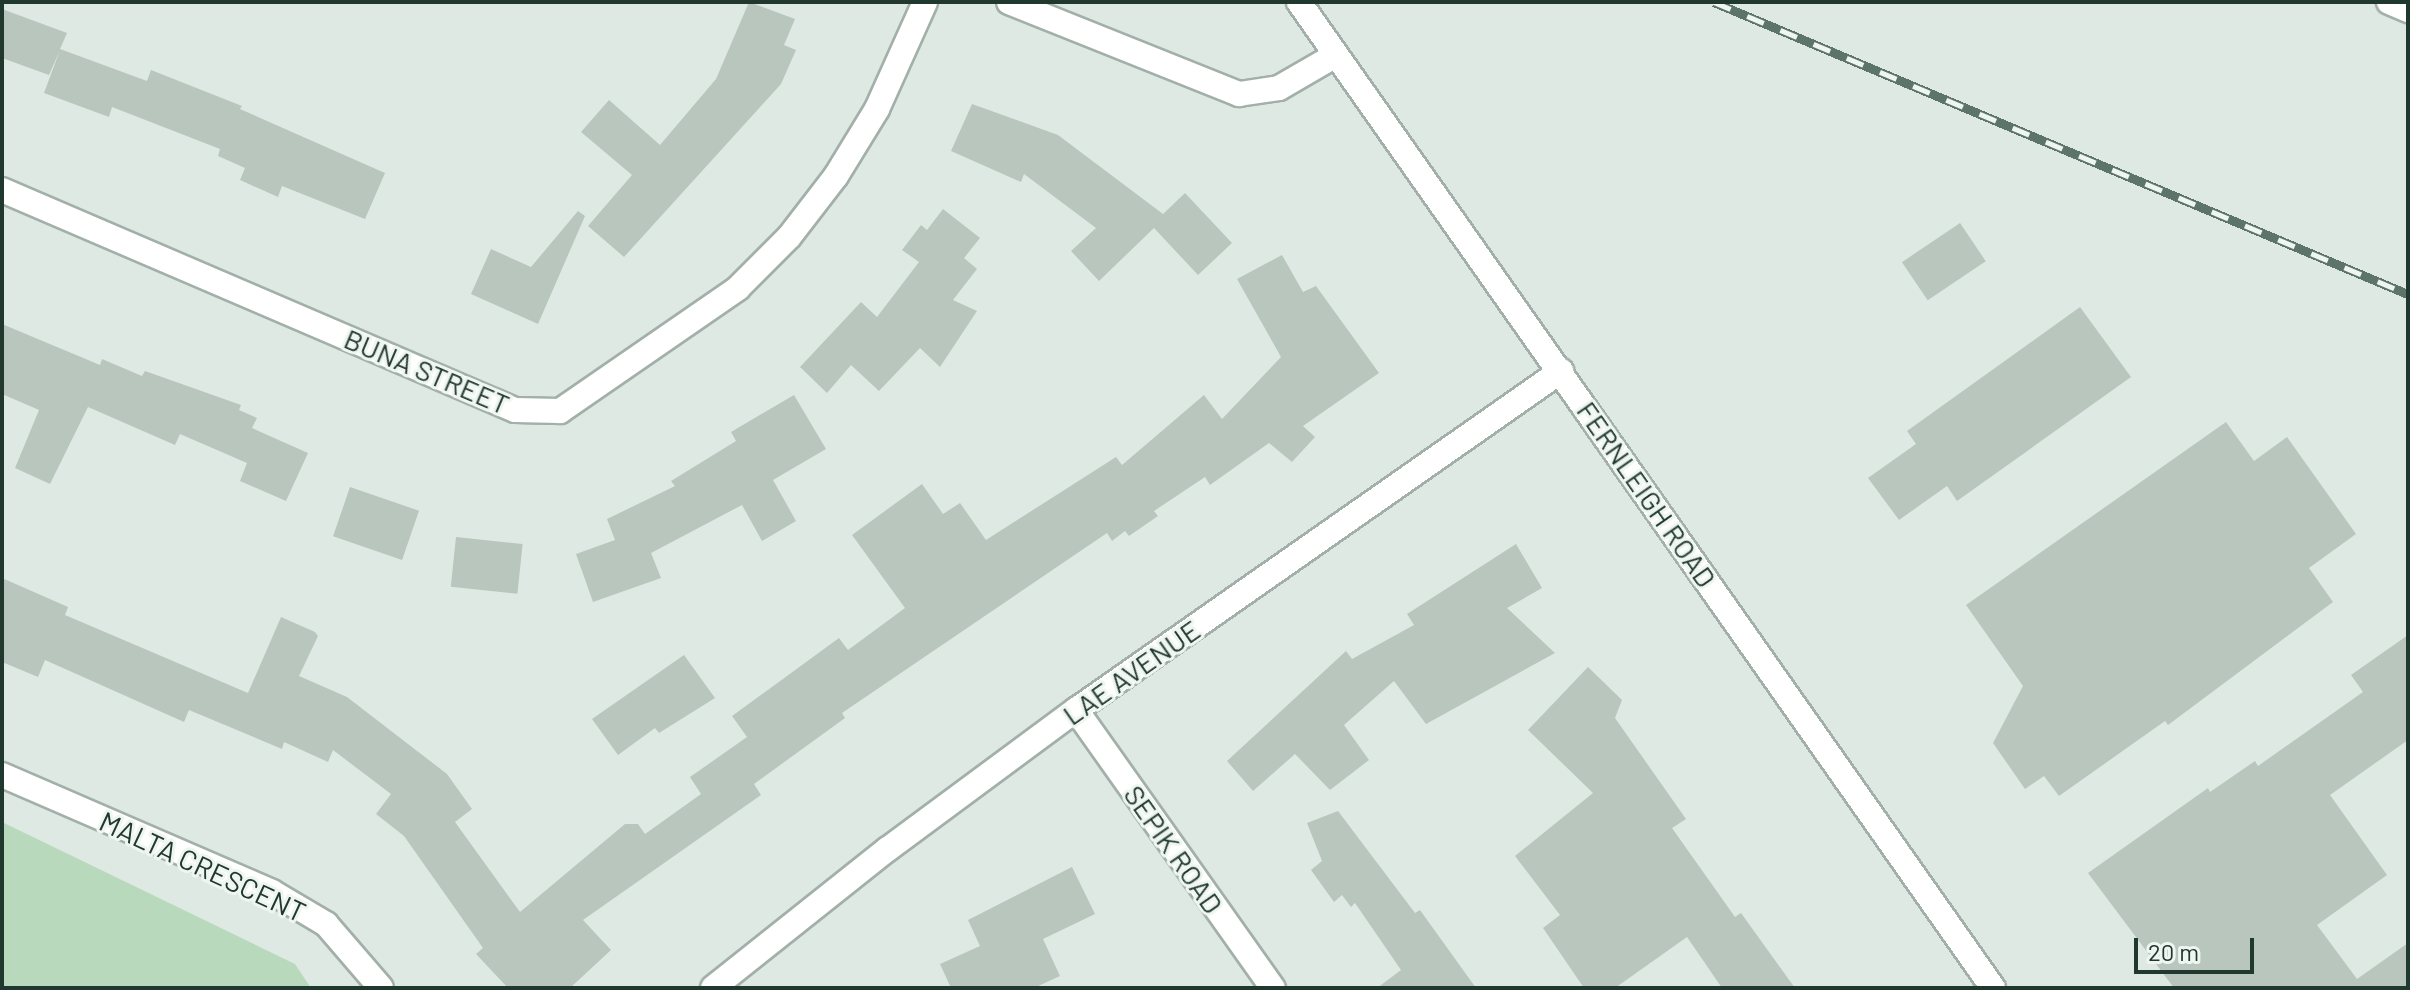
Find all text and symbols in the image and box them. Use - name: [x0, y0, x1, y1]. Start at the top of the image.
- street label: BUNA STREET: [339, 321, 515, 421]
- street label: FERNLEIGH ROAD: [1570, 395, 1724, 593]
- street label: LAE AVENUE: [1056, 613, 1206, 731]
- street label: SEPIK ROAD: [1118, 778, 1230, 920]
- street label: MALTA CRESCENT: [95, 804, 311, 928]
- scale bar: [2138, 922, 2258, 972]
- text: 20 m: [2148, 937, 2199, 966]

